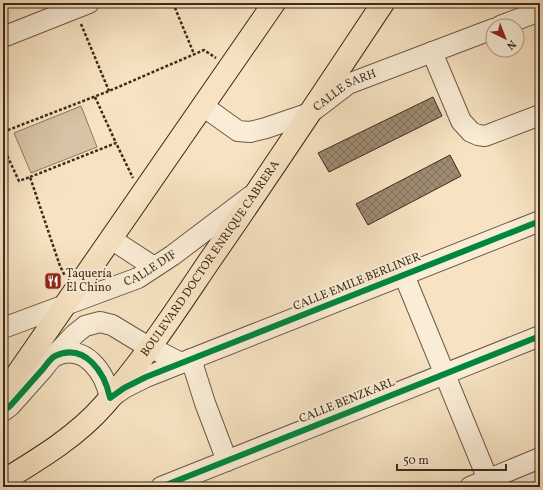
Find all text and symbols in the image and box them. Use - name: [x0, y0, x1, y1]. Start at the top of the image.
- north arrow: [485, 18, 525, 58]
- text: N: [503, 36, 519, 52]
- street label: CALLE SARH: [310, 66, 379, 116]
- street label: BOULEVARD DOCTOR ENRIQUE CABRERA: [137, 157, 284, 360]
- street label: CALLE DIF: [122, 247, 180, 291]
- street label: CALLE EMILE BERLINER: [291, 249, 423, 315]
- place label: Taquería El Chino: [66, 266, 112, 296]
- restaurant icon: Taquería El Chino: [43, 271, 63, 291]
- street label: CALLE BENZKARL: [297, 374, 397, 427]
- scale bar: [397, 446, 506, 472]
- text: 50 m: [403, 453, 429, 469]

